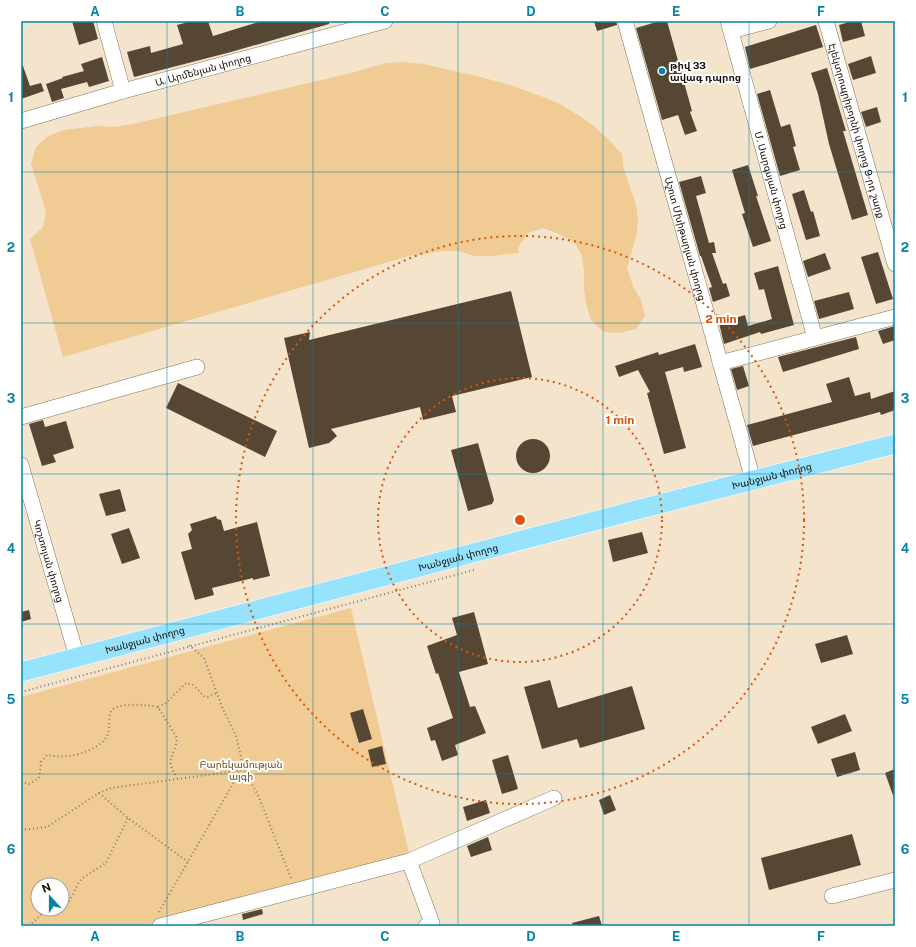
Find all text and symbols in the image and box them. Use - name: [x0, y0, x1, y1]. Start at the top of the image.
- text: A: [90, 4, 100, 19]
- text: B: [236, 4, 245, 19]
- text: C: [380, 4, 390, 19]
- text: D: [526, 4, 536, 19]
- text: E: [672, 4, 680, 19]
- text: F: [817, 4, 825, 19]
- street label: Էլեկտրոպրիբորնի փողոց 9-րդ շարք: [827, 42, 888, 220]
- street label: Ա. Արմենյան փողոց: [154, 51, 252, 88]
- place label: թիվ 33 ավագ դպրոց: [670, 59, 741, 83]
- marker: թիվ 33 ավագ դպրոց: [657, 66, 667, 76]
- text: 1: [8, 90, 14, 105]
- text: 1: [902, 90, 908, 105]
- street label: Մ. Սարգսյան փողոց: [753, 130, 791, 230]
- street label: Աշոտ Մխիթարյան փողոց: [663, 175, 709, 302]
- text: 2: [7, 240, 15, 255]
- text: 2: [901, 240, 909, 255]
- text: 2 min: [705, 312, 737, 326]
- text: 3: [7, 391, 16, 406]
- text: 3: [901, 391, 910, 406]
- text: 1 min: [606, 413, 634, 427]
- street label: Խանջյան փողոց: [731, 460, 813, 491]
- centre of rings: [513, 513, 527, 527]
- street label: Կոշտոյան փողոց: [31, 518, 67, 604]
- text: 4: [7, 541, 16, 556]
- street label: Խանջյան փողոց: [417, 541, 499, 573]
- text: 4: [901, 541, 910, 556]
- street label: Խանջյան փողոց: [104, 623, 186, 656]
- text: 5: [7, 692, 16, 707]
- text: 5: [901, 692, 910, 707]
- park label: Բարեկամության այգի: [200, 758, 282, 782]
- text: 6: [7, 842, 16, 857]
- text: 6: [901, 842, 910, 857]
- north arrow: [30, 877, 70, 917]
- text: N: [40, 881, 53, 895]
- text: A: [90, 929, 100, 944]
- text: B: [236, 929, 245, 944]
- text: C: [380, 929, 390, 944]
- text: D: [526, 929, 536, 944]
- text: E: [672, 929, 680, 944]
- text: F: [817, 929, 825, 944]

